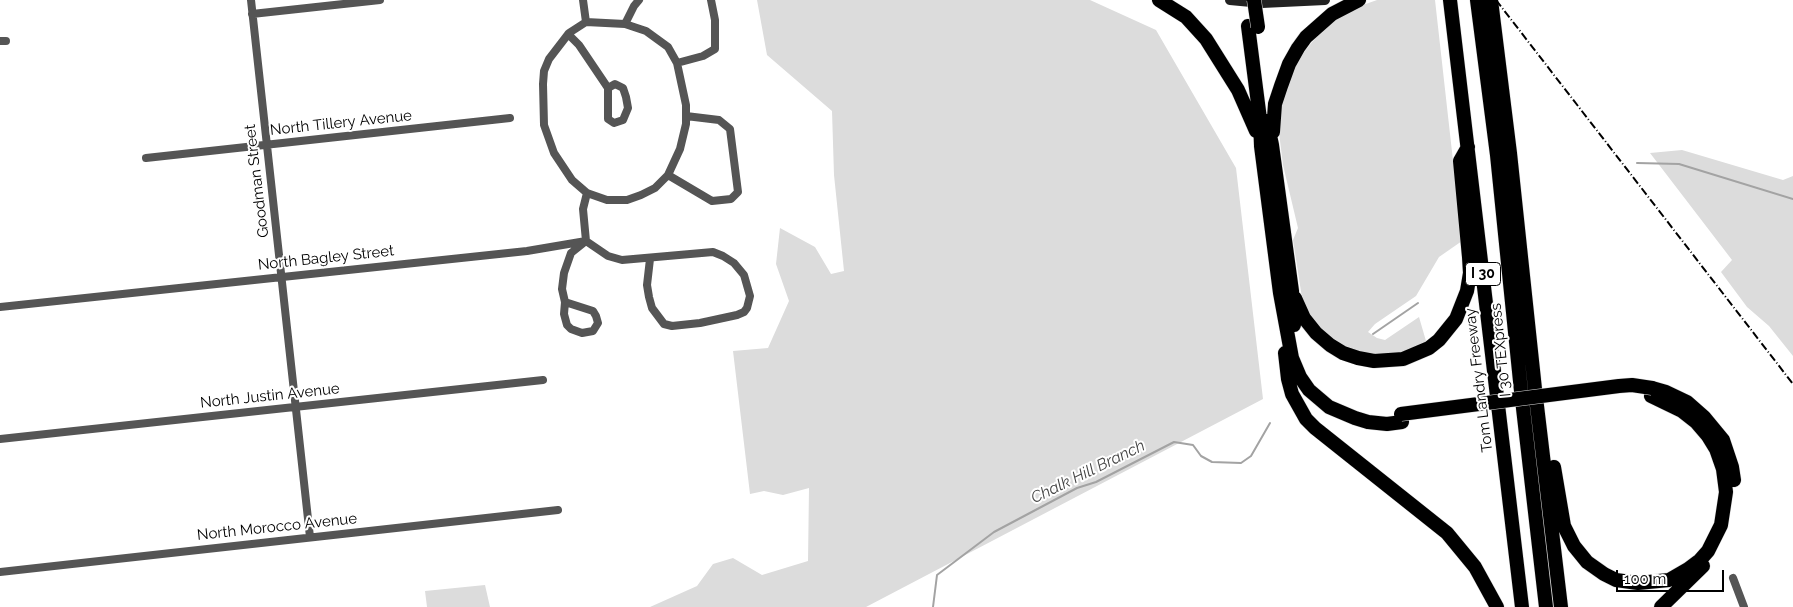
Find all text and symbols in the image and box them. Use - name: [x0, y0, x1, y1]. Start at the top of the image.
- street label: North Tillery Avenue: [269, 107, 413, 139]
- street label: Goodman Street: [241, 123, 273, 239]
- street label: North Bagley Street: [257, 242, 395, 274]
- road number: I 30: [1466, 262, 1500, 286]
- street label: I 30 TEXpress: [1487, 302, 1515, 398]
- street label: Tom Landry Freeway: [1461, 307, 1497, 453]
- street label: North Justin Avenue: [199, 380, 341, 412]
- water label: Chalk Hill Branch: [1028, 436, 1148, 508]
- street label: North Morocco Avenue: [196, 510, 358, 544]
- scale bar: [1618, 560, 1726, 592]
- text: 100 m: [1624, 570, 1666, 588]

